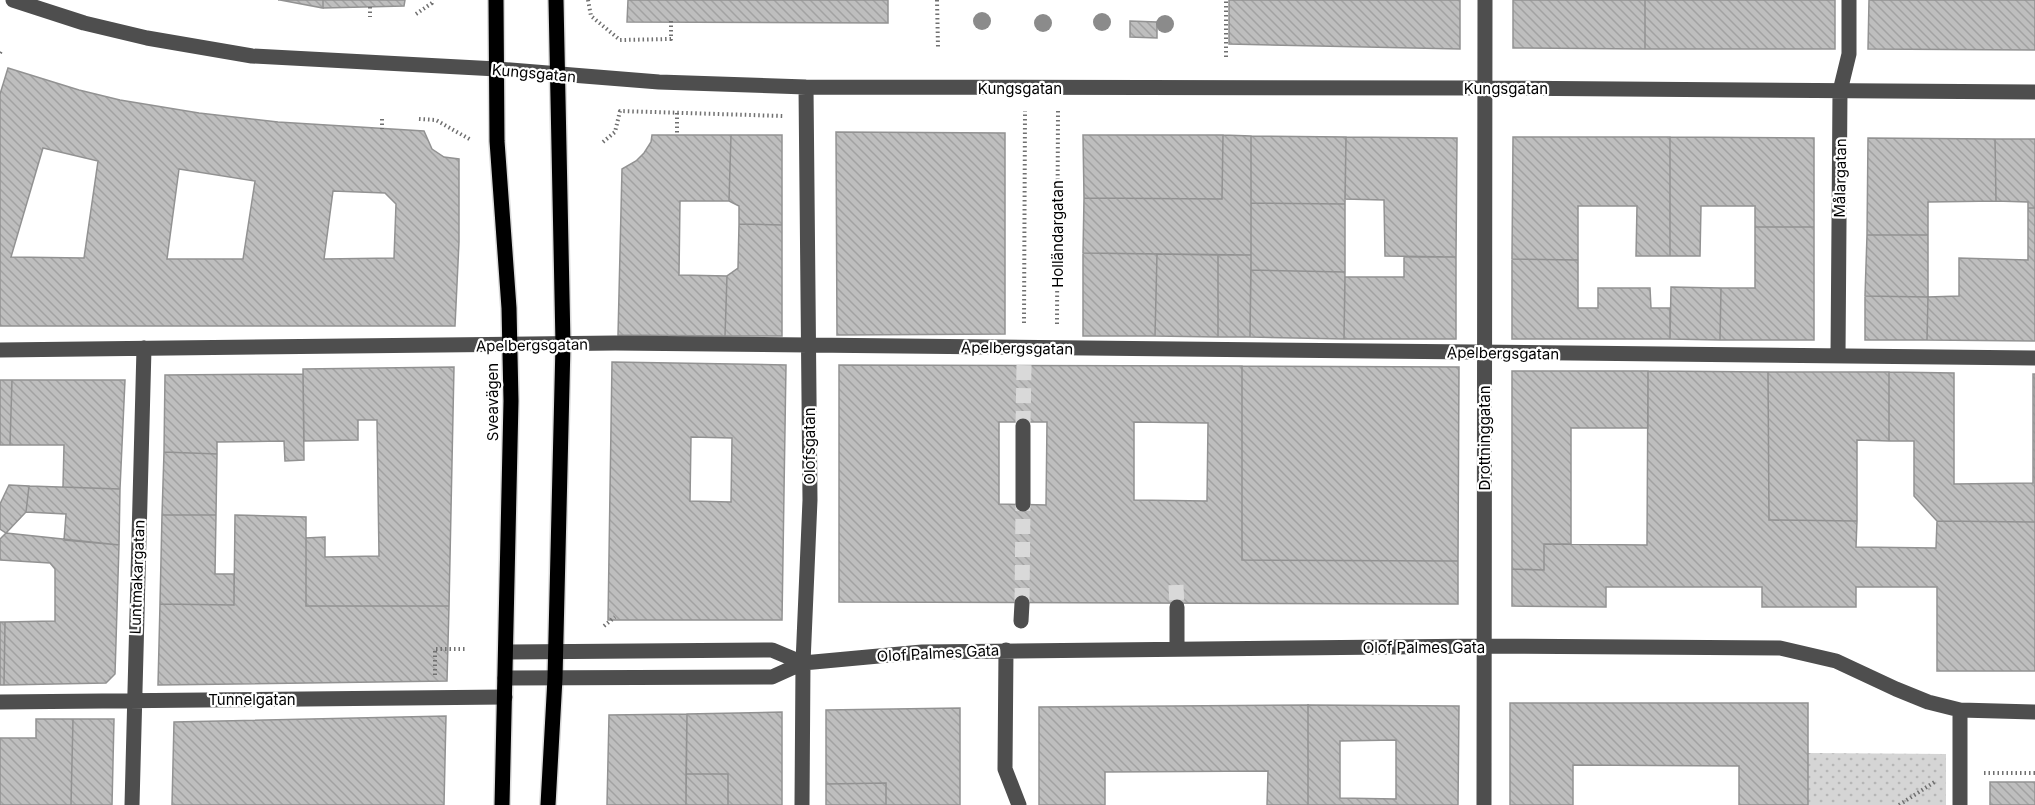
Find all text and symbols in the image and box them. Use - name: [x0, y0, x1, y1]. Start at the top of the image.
- street label: Kungsgatan: [491, 60, 577, 86]
- street label: Kungsgatan: [978, 79, 1062, 98]
- street label: Kungsgatan: [1464, 79, 1548, 98]
- street label: Målargatan: [1830, 138, 1850, 218]
- street label: Holländargatan: [1048, 180, 1067, 288]
- street label: Apelbergsgatan: [476, 335, 588, 355]
- street label: Apelbergsgatan: [961, 338, 1073, 358]
- street label: Apelbergsgatan: [1447, 343, 1559, 363]
- street label: Sveavägen: [483, 363, 502, 441]
- street label: Drottninggatan: [1475, 385, 1494, 491]
- street label: Olofsgatan: [800, 407, 819, 485]
- street label: Luntmakargatan: [126, 519, 148, 635]
- street label: Olof Palmes Gata: [1363, 638, 1485, 657]
- street label: Olof Palmes Gata: [876, 640, 1000, 666]
- street label: Tunnelgatan: [208, 690, 296, 709]

